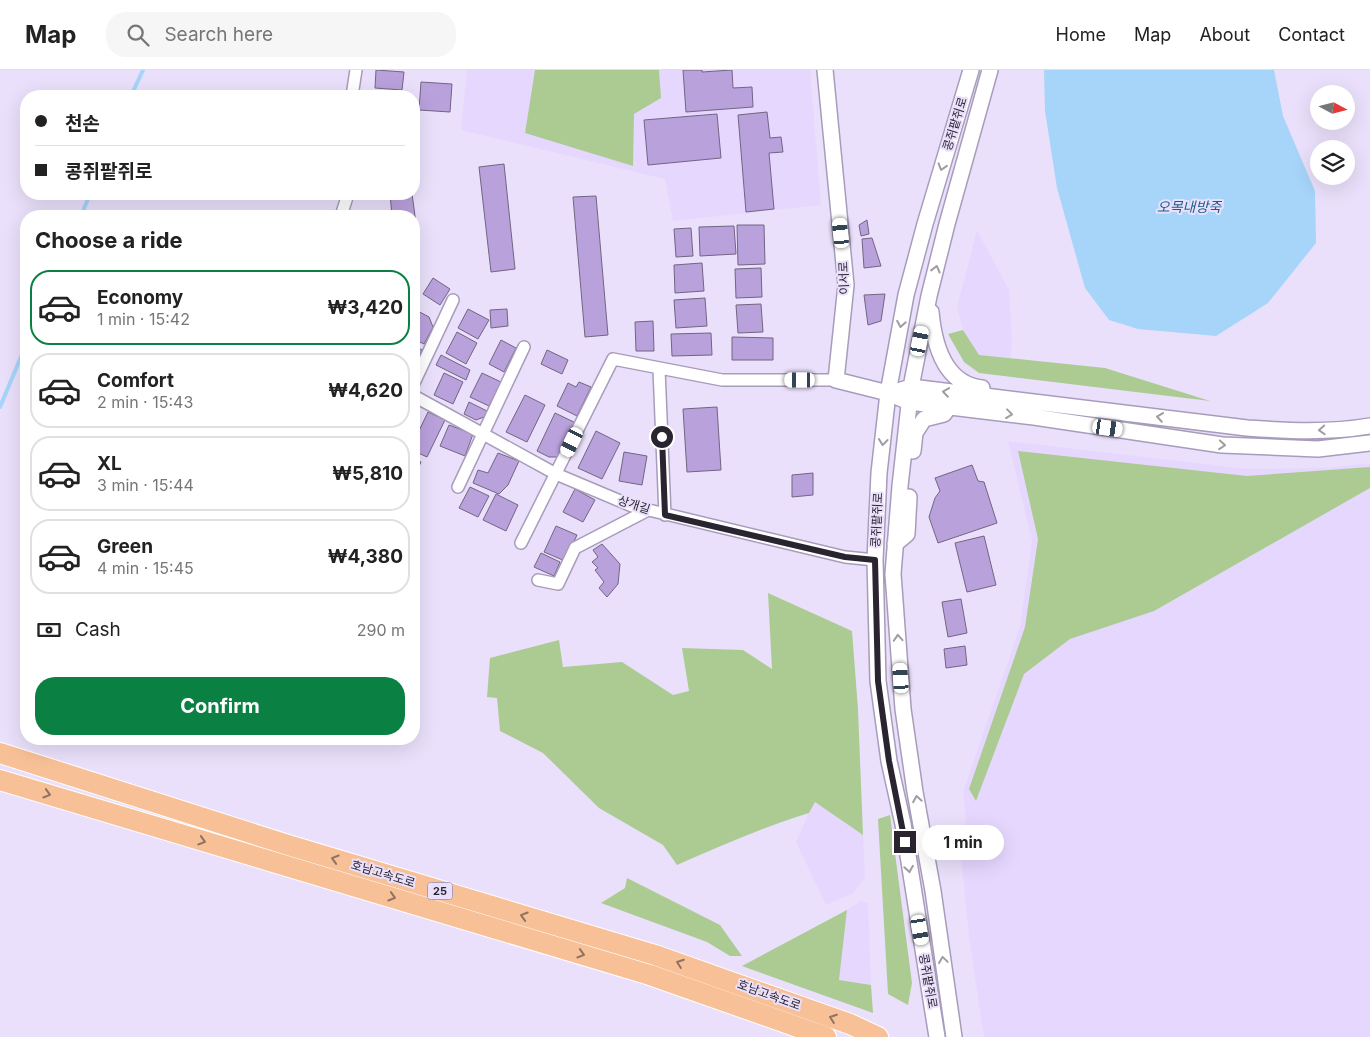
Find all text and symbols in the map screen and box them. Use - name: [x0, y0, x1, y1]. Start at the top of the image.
- search box: [106, 12, 456, 57]
- text: Map: [25, 20, 76, 49]
- icon: search: [124, 21, 152, 49]
- text: Search here: [164, 23, 273, 46]
- text: Home: [1056, 24, 1106, 45]
- text: Map: [1134, 24, 1171, 45]
- text: About: [1199, 24, 1250, 45]
- text: Contact: [1278, 24, 1345, 45]
- north arrow: [1310, 85, 1355, 130]
- map controls: [1310, 85, 1355, 185]
- street label: 콩쥐팥쥐로: [939, 95, 970, 152]
- text: 천손: [65, 112, 100, 135]
- button: layers: [1310, 140, 1355, 185]
- text: 콩쥐팥쥐로: [65, 160, 152, 183]
- one-way arrow: [938, 162, 948, 171]
- water label: 오목내방죽: [1157, 198, 1222, 215]
- car: [831, 217, 850, 249]
- text: Choose a ride: [35, 227, 183, 253]
- street label: 이서로: [835, 261, 852, 295]
- one-way arrow: [930, 265, 941, 274]
- icon: car: [37, 285, 82, 330]
- text: Economy: [97, 286, 183, 309]
- text: ₩3,420: [327, 296, 403, 319]
- text: 1 min · 15:42: [97, 309, 190, 329]
- one-way arrow: [896, 320, 906, 328]
- car: [909, 325, 930, 357]
- icon: car: [37, 368, 82, 413]
- text: Comfort: [97, 369, 174, 392]
- car: [785, 373, 815, 388]
- text: ₩4,620: [328, 379, 403, 402]
- one-way arrow: [942, 387, 950, 398]
- text: 2 min · 15:43: [97, 392, 193, 412]
- one-way arrow: [1005, 408, 1013, 419]
- one-way arrow: [1156, 412, 1164, 423]
- car: [1092, 418, 1123, 438]
- car: [558, 425, 585, 459]
- one-way arrow: [1317, 425, 1325, 436]
- route start: [651, 426, 673, 448]
- one-way arrow: [878, 438, 889, 446]
- one-way arrow: [1218, 439, 1226, 450]
- icon: car: [37, 451, 82, 496]
- text: XL: [97, 452, 122, 475]
- text: ₩5,810: [332, 462, 403, 485]
- text: 3 min · 15:44: [97, 475, 194, 495]
- street label: 상개길: [616, 492, 652, 517]
- street label: 콩쥐팥쥐로: [868, 492, 885, 548]
- icon: car: [37, 534, 82, 579]
- text: Green: [97, 535, 153, 558]
- text: ₩4,380: [328, 545, 403, 568]
- text: 4 min · 15:45: [97, 558, 194, 578]
- icon: cash: [35, 616, 63, 644]
- text: Cash: [75, 618, 121, 641]
- text: 290 m: [357, 620, 405, 640]
- one-way arrow: [893, 634, 904, 642]
- car: [892, 663, 909, 693]
- button: Confirm: [35, 677, 405, 735]
- one-way arrow: [42, 788, 50, 798]
- one-way arrow: [912, 795, 922, 804]
- callout: 1 min: [922, 824, 1005, 860]
- route end: [894, 831, 916, 853]
- text: 1 min: [943, 832, 983, 852]
- one-way arrow: [198, 835, 206, 845]
- one-way arrow: [331, 855, 340, 865]
- street label: 호남고속도로: [349, 857, 417, 890]
- one-way arrow: [904, 864, 914, 873]
- road number: 25: [428, 882, 452, 899]
- one-way arrow: [387, 892, 395, 902]
- one-way arrow: [521, 911, 529, 921]
- car: [910, 914, 929, 946]
- one-way arrow: [576, 948, 584, 958]
- street label: 콩쥐팥쥐로: [916, 952, 941, 1009]
- one-way arrow: [938, 955, 949, 963]
- one-way arrow: [676, 959, 684, 969]
- street label: 호남고속도로: [735, 976, 803, 1013]
- one-way arrow: [829, 1014, 837, 1024]

